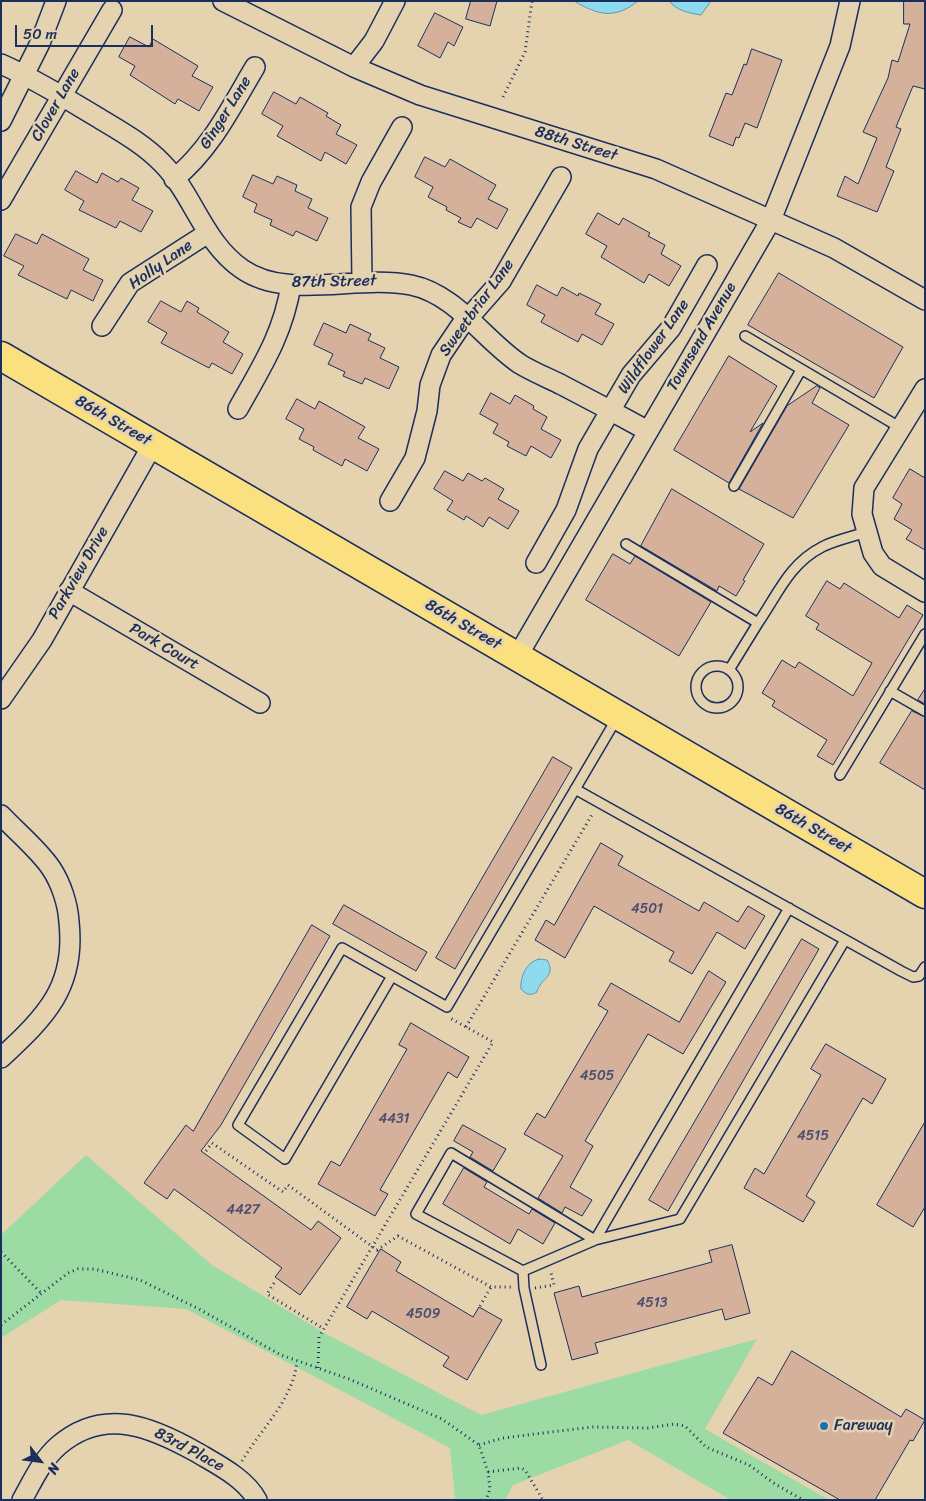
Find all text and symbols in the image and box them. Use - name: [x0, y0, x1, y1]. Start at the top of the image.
- scale bar: [18, 15, 155, 47]
- text: 50 m: [23, 21, 57, 47]
- street label: Clover Lane: [27, 65, 85, 145]
- street label: Ginger Lane: [196, 73, 256, 153]
- street label: 88th Street: [532, 122, 620, 166]
- street label: Holly Lane: [126, 236, 196, 294]
- street label: Sweetbriar Lane: [435, 256, 519, 360]
- street label: 87th Street: [291, 272, 377, 292]
- street label: Townsend Avenue: [663, 279, 741, 395]
- street label: Wildflower Lane: [614, 296, 694, 398]
- street label: 86th Street: [71, 391, 155, 451]
- street label: Parkview Drive: [45, 523, 113, 623]
- street label: 86th Street: [421, 595, 505, 655]
- street label: Park Court: [126, 619, 202, 675]
- street label: 86th Street: [771, 799, 855, 859]
- house number: 4501: [631, 901, 663, 917]
- house number: 4505: [580, 1068, 614, 1084]
- house number: 4431: [378, 1111, 410, 1127]
- house number: 4515: [797, 1128, 829, 1144]
- house number: 4427: [226, 1202, 260, 1218]
- house number: 4513: [637, 1295, 667, 1311]
- house number: 4509: [406, 1306, 440, 1322]
- place label: Fareway: [834, 1416, 893, 1436]
- marker: Fareway: [818, 1420, 830, 1432]
- street label: 83rd Place: [151, 1424, 227, 1476]
- north arrow: [15, 1436, 65, 1486]
- text: N: [40, 1458, 67, 1479]

